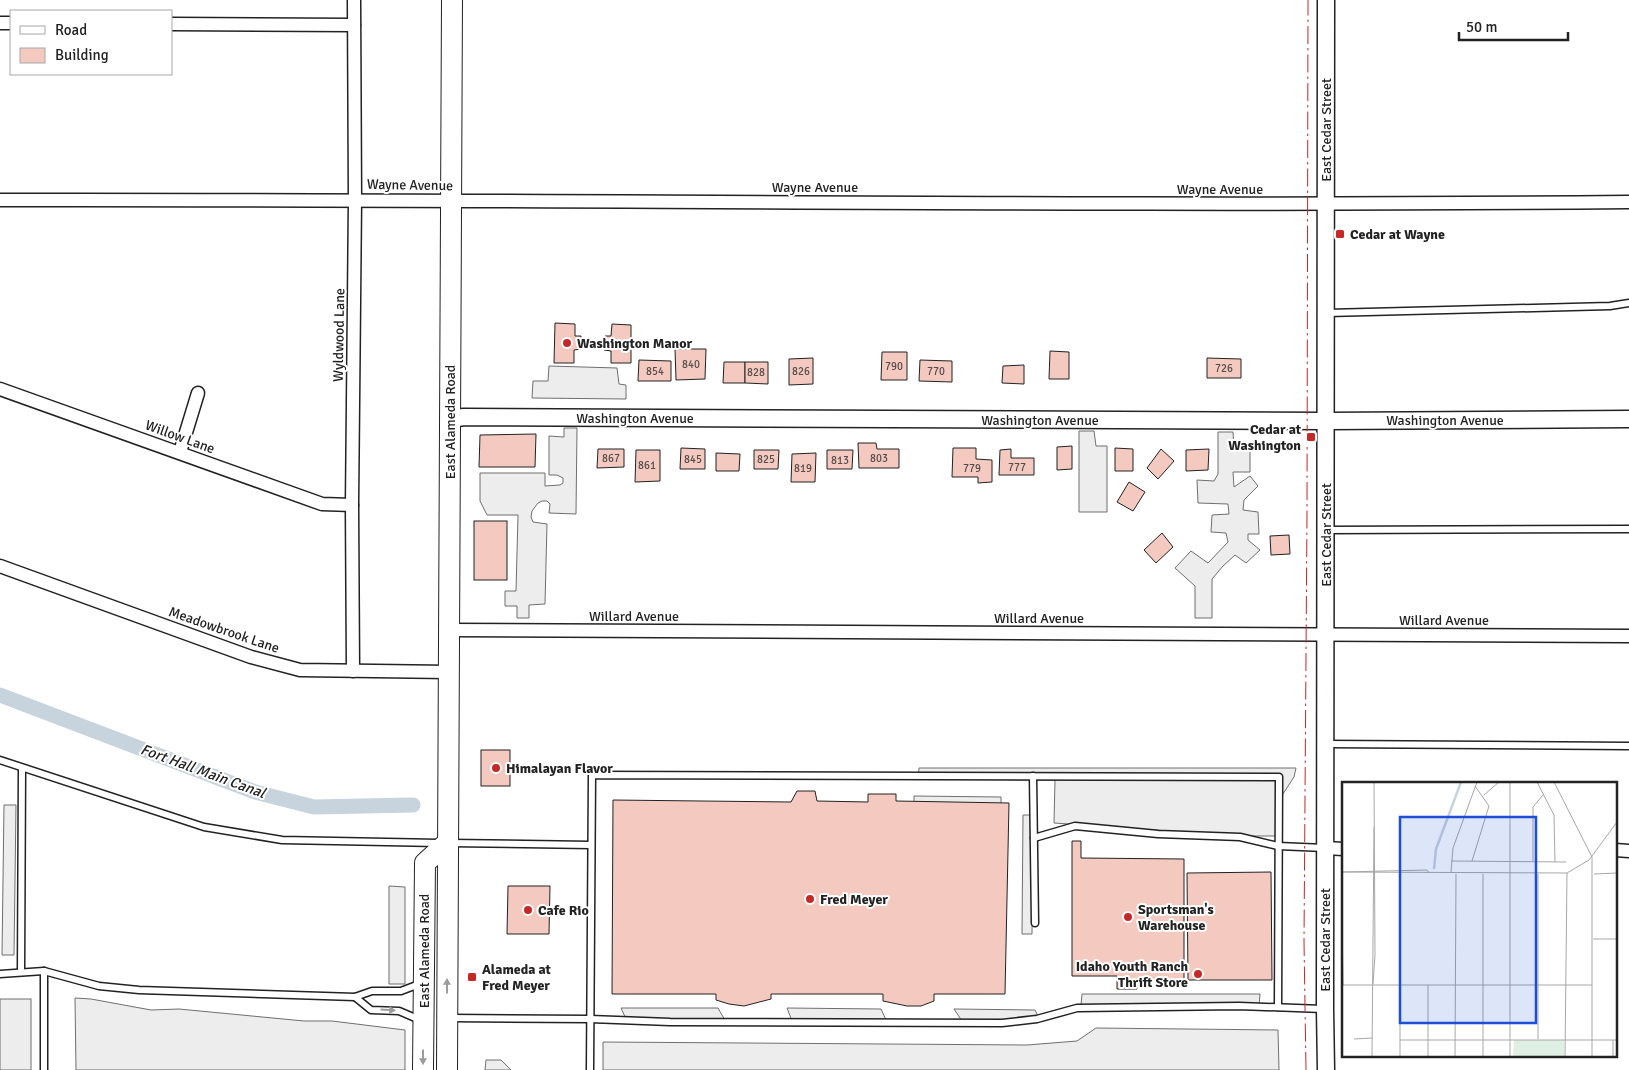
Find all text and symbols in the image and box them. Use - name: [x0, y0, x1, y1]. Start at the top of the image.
- legend: [10, 10, 172, 75]
- scale bar: [1459, 10, 1568, 42]
- text: 50 m: [1466, 18, 1497, 36]
- text: Road: [55, 21, 87, 39]
- text: Building: [55, 46, 109, 64]
- street label: East Cedar Street: [1318, 78, 1335, 182]
- street label: Wayne Avenue: [367, 176, 453, 194]
- street label: Wayne Avenue: [772, 179, 858, 196]
- street label: Wayne Avenue: [1177, 181, 1263, 198]
- place label: Cedar at Wayne: [1350, 226, 1445, 243]
- marker: Cedar at Wayne: [1334, 228, 1346, 240]
- street label: Wyldwood Lane: [330, 288, 348, 382]
- place label: Washington Manor: [577, 335, 693, 352]
- marker: Washington Manor: [561, 337, 573, 349]
- house number: 840: [682, 358, 700, 371]
- house number: 790: [885, 360, 903, 373]
- house number: 726: [1215, 362, 1233, 375]
- street label: East Alameda Road: [442, 365, 459, 479]
- house number: 854: [646, 365, 664, 378]
- house number: 826: [792, 365, 810, 378]
- house number: 770: [927, 365, 945, 378]
- house number: 828: [747, 366, 765, 379]
- street label: Washington Avenue: [576, 410, 694, 427]
- street label: Washington Avenue: [981, 412, 1099, 429]
- street label: Washington Avenue: [1386, 412, 1504, 429]
- street label: Willow Lane: [143, 417, 217, 457]
- place label: Cedar at Washington: [1228, 421, 1302, 454]
- marker: Cedar at Washington: [1305, 431, 1317, 443]
- house number: 867: [602, 452, 620, 465]
- house number: 803: [870, 452, 888, 465]
- house number: 845: [684, 453, 702, 466]
- house number: 825: [757, 453, 775, 466]
- house number: 813: [831, 454, 849, 467]
- house number: 861: [638, 459, 656, 472]
- house number: 777: [1008, 461, 1026, 474]
- house number: 819: [794, 462, 812, 475]
- house number: 779: [963, 462, 981, 475]
- street label: East Cedar Street: [1318, 483, 1335, 587]
- street label: Meadowbrook Lane: [166, 603, 282, 657]
- street label: Willard Avenue: [589, 608, 679, 625]
- street label: Willard Avenue: [994, 610, 1084, 627]
- street label: Willard Avenue: [1399, 612, 1489, 629]
- water label: Fort Hall Main Canal: [138, 740, 269, 802]
- place label: Himalayan Flavor: [506, 760, 613, 777]
- marker: Himalayan Flavor: [490, 762, 502, 774]
- inset map: [1342, 782, 1616, 1058]
- street label: East Cedar Street: [1317, 888, 1334, 992]
- place label: Fred Meyer: [820, 891, 888, 908]
- marker: Fred Meyer: [804, 893, 816, 905]
- street label: East Alameda Road: [416, 894, 433, 1008]
- place label: Sportsman's Warehouse: [1138, 901, 1214, 934]
- place label: Cafe Rio: [538, 902, 589, 919]
- marker: Cafe Rio: [522, 904, 534, 916]
- marker: Sportsman's Warehouse: [1122, 911, 1134, 923]
- place label: Idaho Youth Ranch Thrift Store: [1076, 958, 1188, 991]
- place label: Alameda at Fred Meyer: [482, 961, 552, 994]
- marker: Idaho Youth Ranch Thrift Store: [1192, 968, 1204, 980]
- marker: Alameda at Fred Meyer: [466, 971, 478, 983]
- one-way arrow: [443, 978, 451, 994]
- one-way arrow: [381, 1007, 397, 1015]
- one-way arrow: [419, 1049, 427, 1065]

